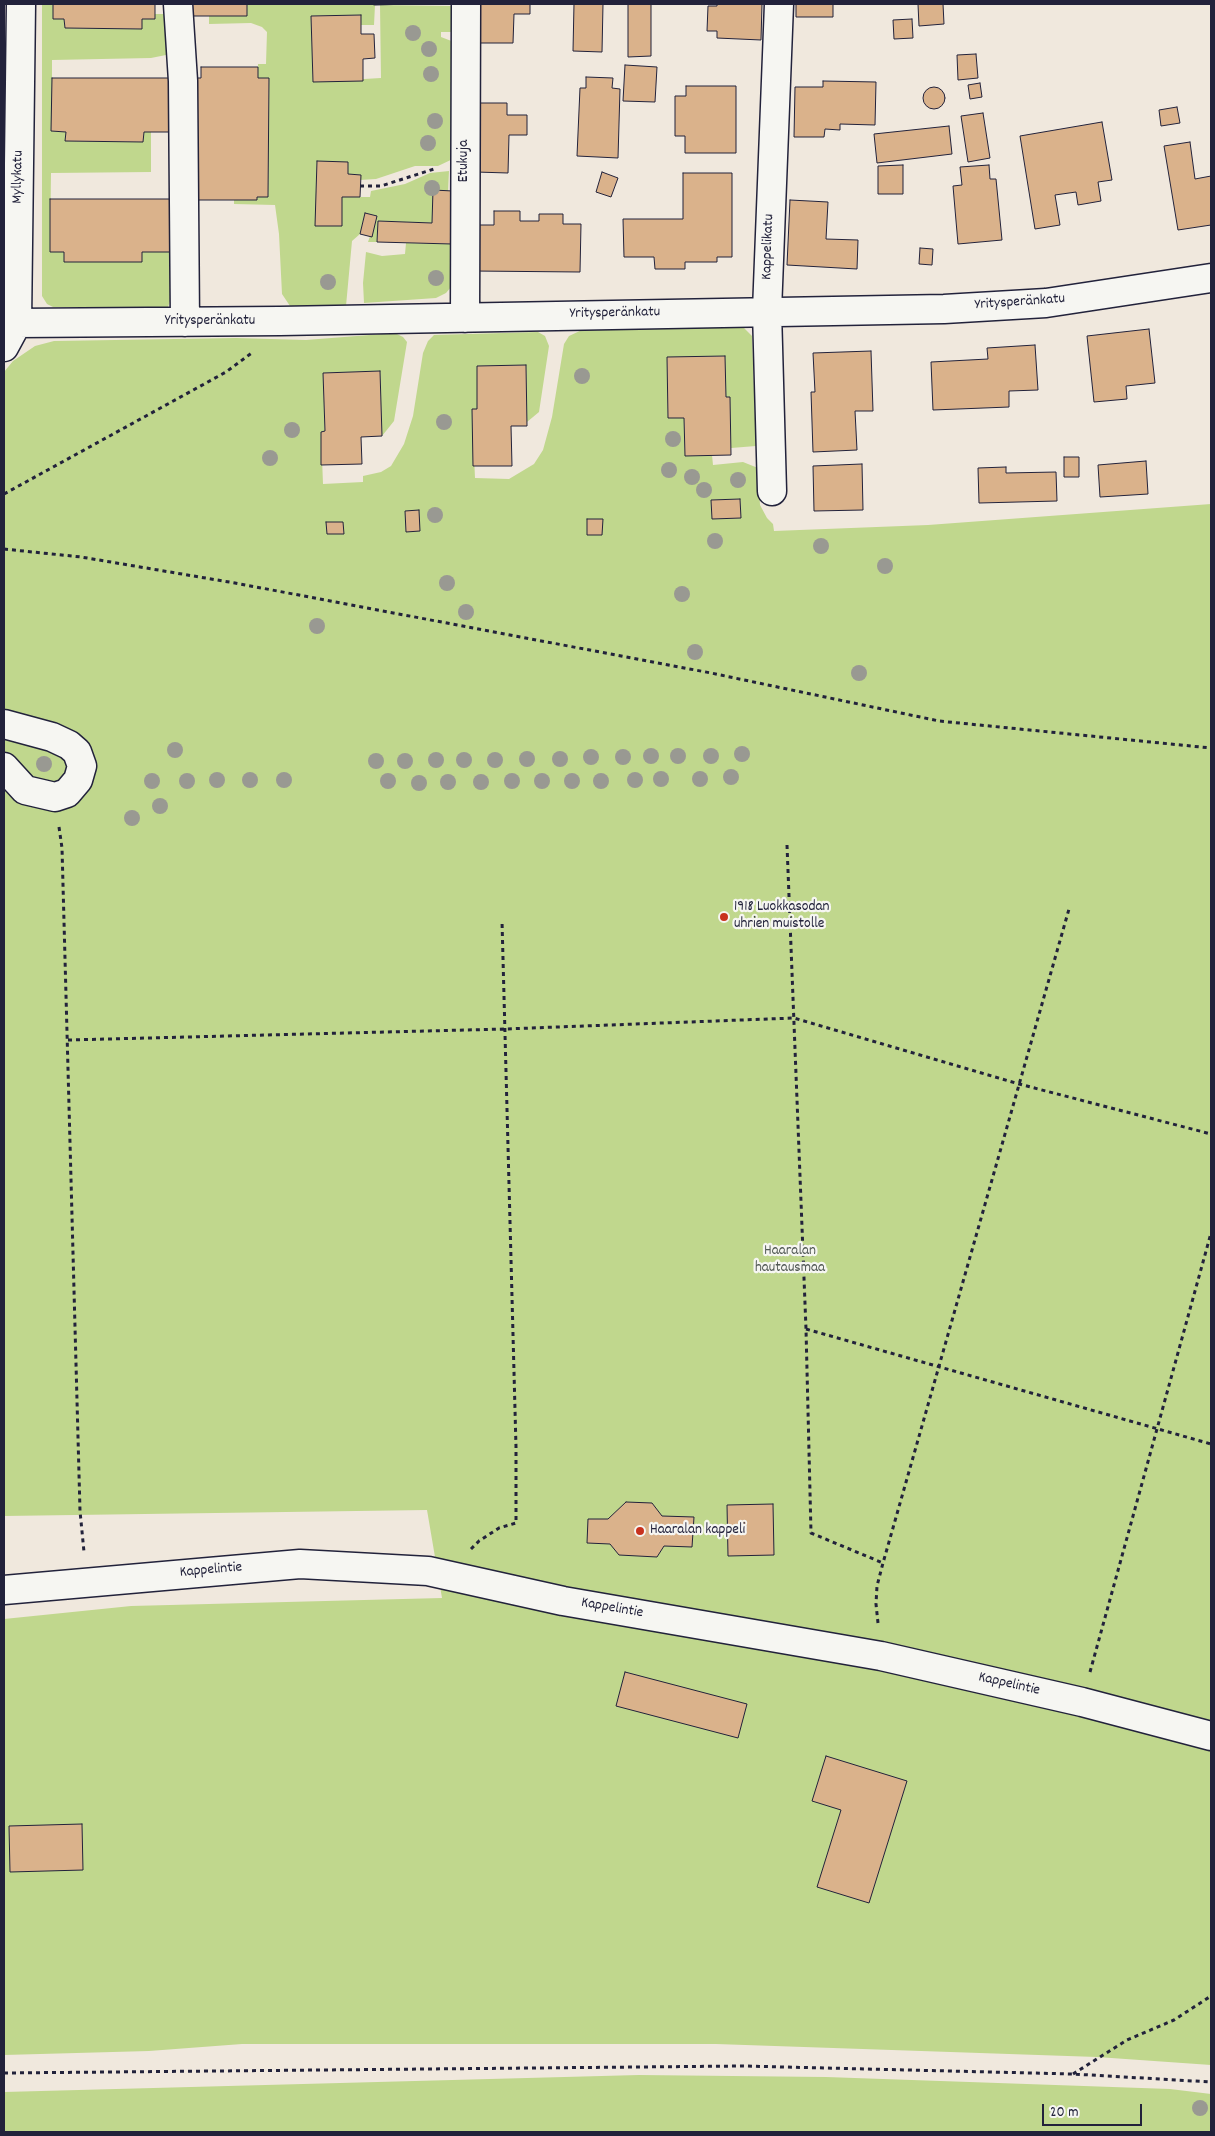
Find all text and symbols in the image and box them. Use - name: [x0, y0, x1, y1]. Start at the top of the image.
- street label: Etukuja: [456, 140, 474, 182]
- street label: Myllykatu: [10, 150, 28, 204]
- street label: Kappelikatu: [759, 214, 779, 280]
- street label: Yritysperänkatu: [974, 291, 1066, 315]
- street label: Yritysperänkatu: [570, 304, 660, 324]
- street label: Yritysperänkatu: [165, 313, 255, 331]
- place label: 1918 Luokkasodan uhrien muistolle: [734, 899, 829, 934]
- marker: 1918 Luokkasodan uhrien muistolle: [718, 911, 730, 923]
- park label: Haaralan hautausmaa: [755, 1243, 825, 1278]
- place label: Haaralan kappeli: [650, 1522, 745, 1540]
- marker: Haaralan kappeli: [634, 1525, 646, 1537]
- street label: Kappelintie: [179, 1559, 243, 1583]
- street label: Kappelintie: [580, 1595, 644, 1623]
- street label: Kappelintie: [977, 1669, 1041, 1701]
- scale bar: [1045, 2094, 1145, 2126]
- text: 20 m: [1050, 2102, 1078, 2124]

